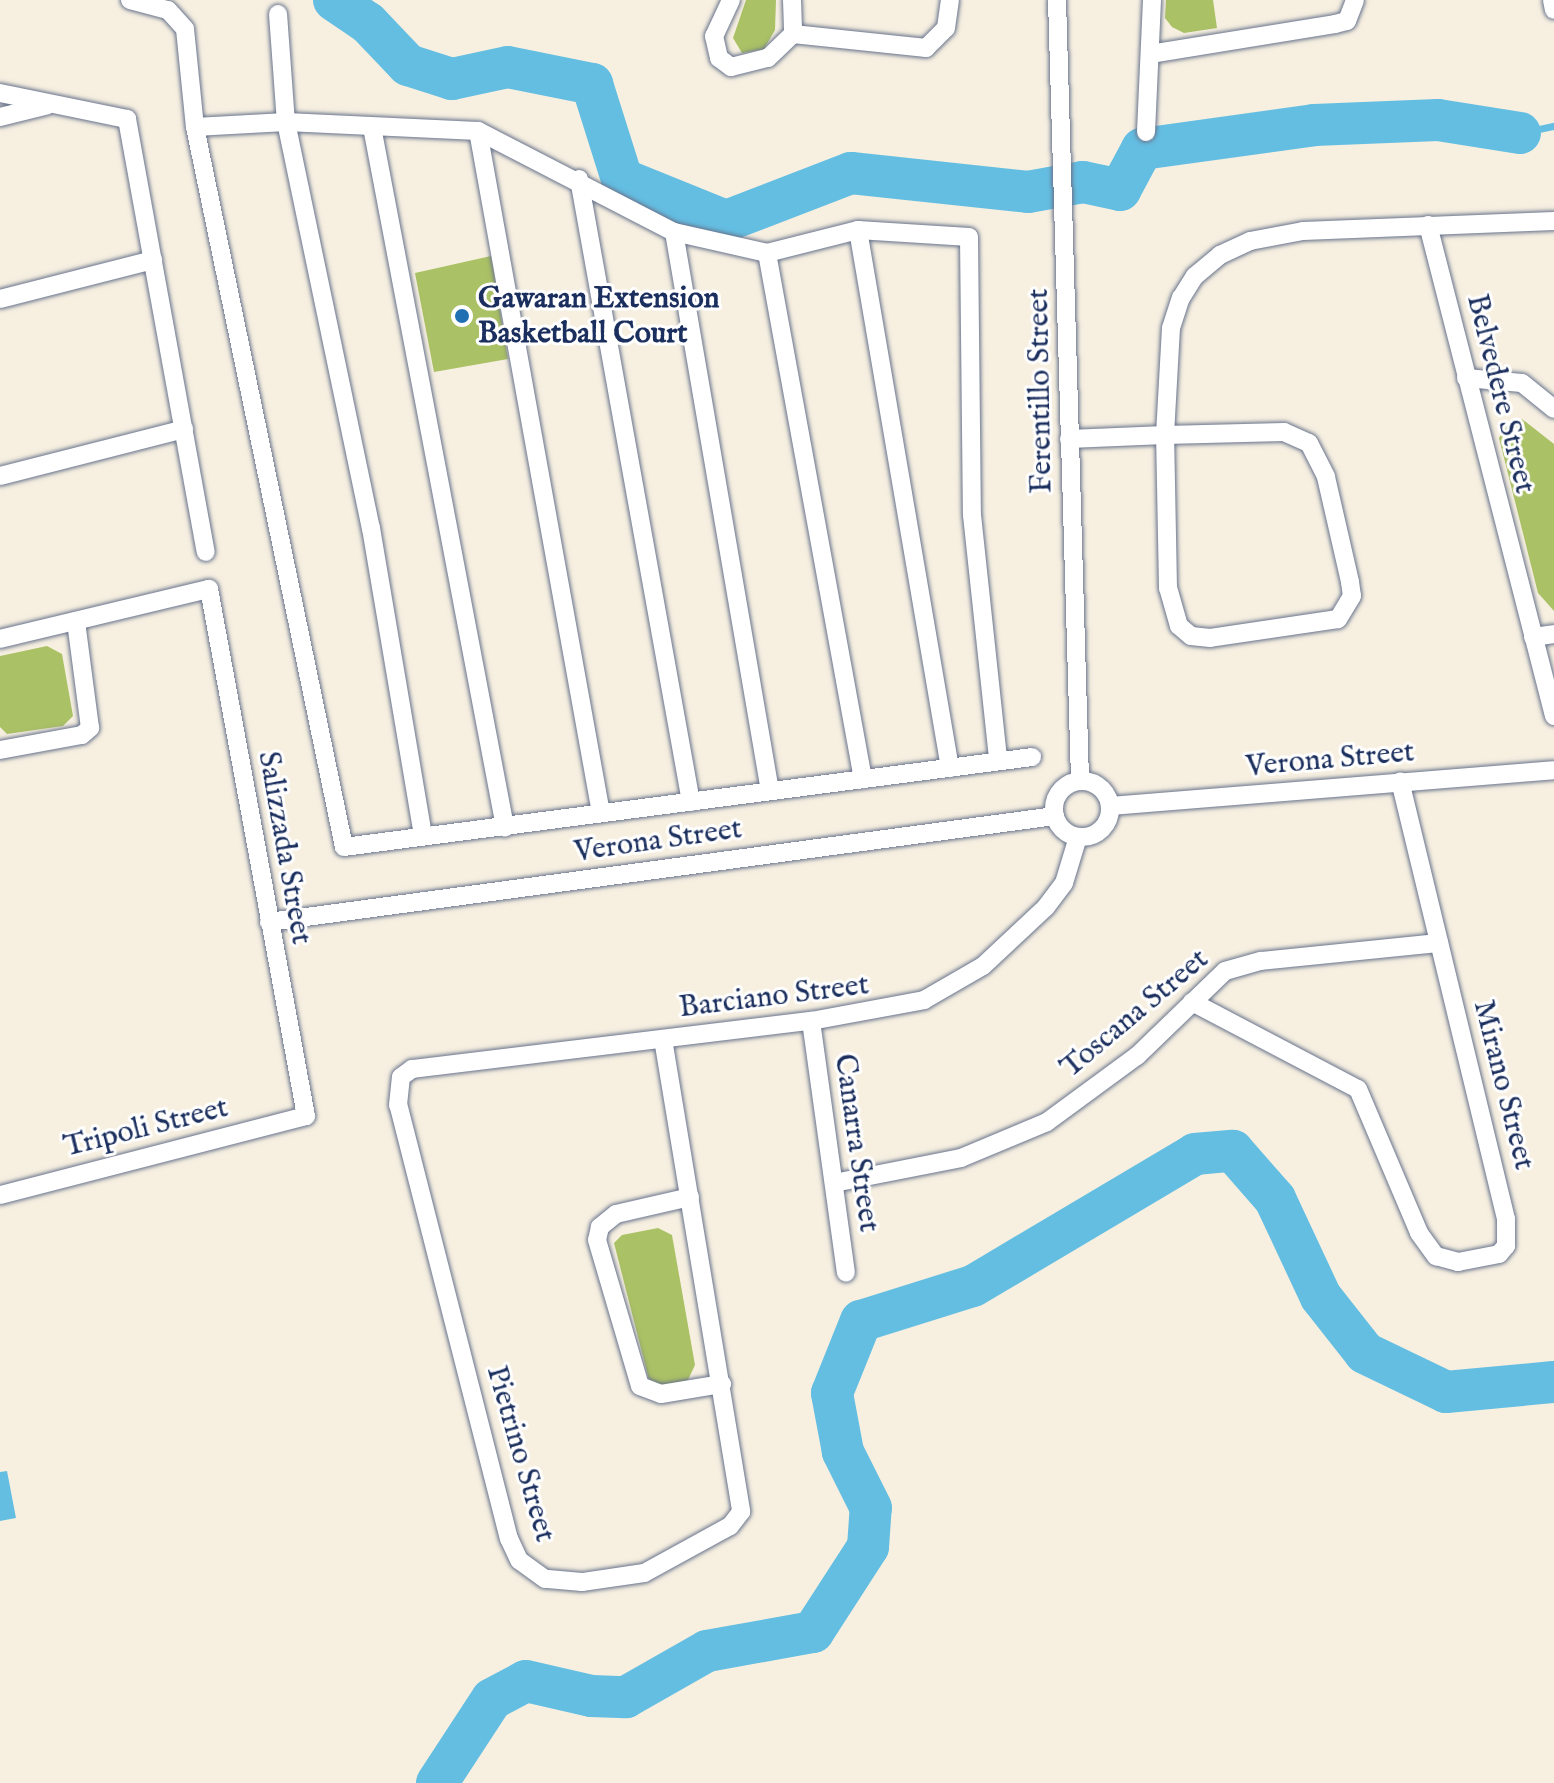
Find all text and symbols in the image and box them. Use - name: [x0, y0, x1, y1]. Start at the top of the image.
- place label: Gawaran Extension Basketball Court: [478, 281, 719, 352]
- street label: Ferentillo Street: [1021, 288, 1061, 494]
- street label: Belvedere Street: [1458, 291, 1542, 497]
- marker: Gawaran Extension Basketball Court: [453, 307, 471, 325]
- street label: Verona Street: [1244, 735, 1416, 785]
- street label: Salizzada Street: [249, 749, 319, 947]
- street label: Verona Street: [572, 811, 744, 871]
- street label: Toscana Street: [1054, 942, 1216, 1086]
- street label: Barciano Street: [677, 968, 871, 1026]
- street label: Mirano Street: [1465, 996, 1541, 1174]
- street label: Canarra Street: [826, 1052, 886, 1234]
- street label: Tripoli Street: [60, 1090, 232, 1166]
- street label: Pietrino Street: [478, 1362, 562, 1546]

